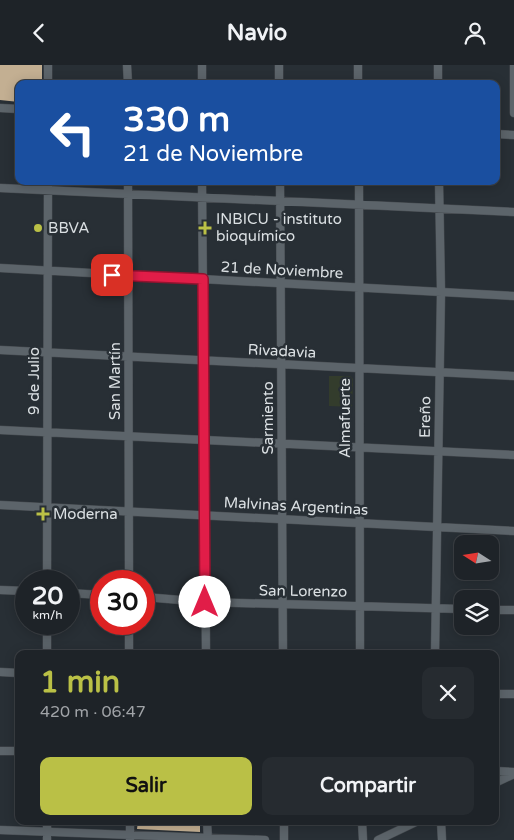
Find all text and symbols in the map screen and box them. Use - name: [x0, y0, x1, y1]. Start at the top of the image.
- icon: back: [25, 19, 53, 47]
- icon: person: [461, 19, 489, 47]
- text: Navio: [227, 20, 287, 46]
- text: 330 m: [123, 99, 230, 141]
- icon: left: [40, 100, 105, 165]
- text: 21 de Noviembre: [123, 141, 303, 167]
- place label: INBICU - instituto bioquímico: [216, 210, 342, 245]
- place label: BBVA: [48, 219, 90, 237]
- marker: INBICU - instituto bioquímico: [198, 221, 212, 235]
- marker: BBVA: [32, 222, 44, 234]
- pin: [91, 254, 133, 296]
- street label: 21 de Noviembre: [220, 258, 344, 282]
- icon: arrive: [98, 261, 126, 289]
- street label: Rivadavia: [247, 340, 317, 362]
- street label: San Martín: [106, 342, 124, 420]
- street label: 9 de Julio: [25, 347, 43, 415]
- street label: Almafuerte: [336, 378, 354, 458]
- street label: Sarmiento: [259, 381, 277, 455]
- street label: Ereño: [416, 396, 434, 438]
- street label: Malvinas Argentinas: [223, 493, 369, 519]
- place label: Moderna: [53, 505, 118, 523]
- marker: Moderna: [37, 508, 49, 520]
- north arrow: [454, 535, 499, 580]
- map controls: [454, 535, 499, 635]
- speed limit sign: 30: [90, 570, 155, 635]
- position arrow: [178, 575, 230, 627]
- text: 20: [32, 581, 63, 611]
- street label: San Lorenzo: [259, 581, 347, 601]
- button: layers: [454, 590, 499, 635]
- text: km/h: [32, 608, 63, 622]
- text: 1 min: [40, 664, 120, 701]
- button: close: [422, 667, 474, 719]
- text: 420 m · 06:47: [40, 702, 146, 722]
- button: Salir: [40, 757, 252, 815]
- button: Compartir: [262, 757, 474, 815]

